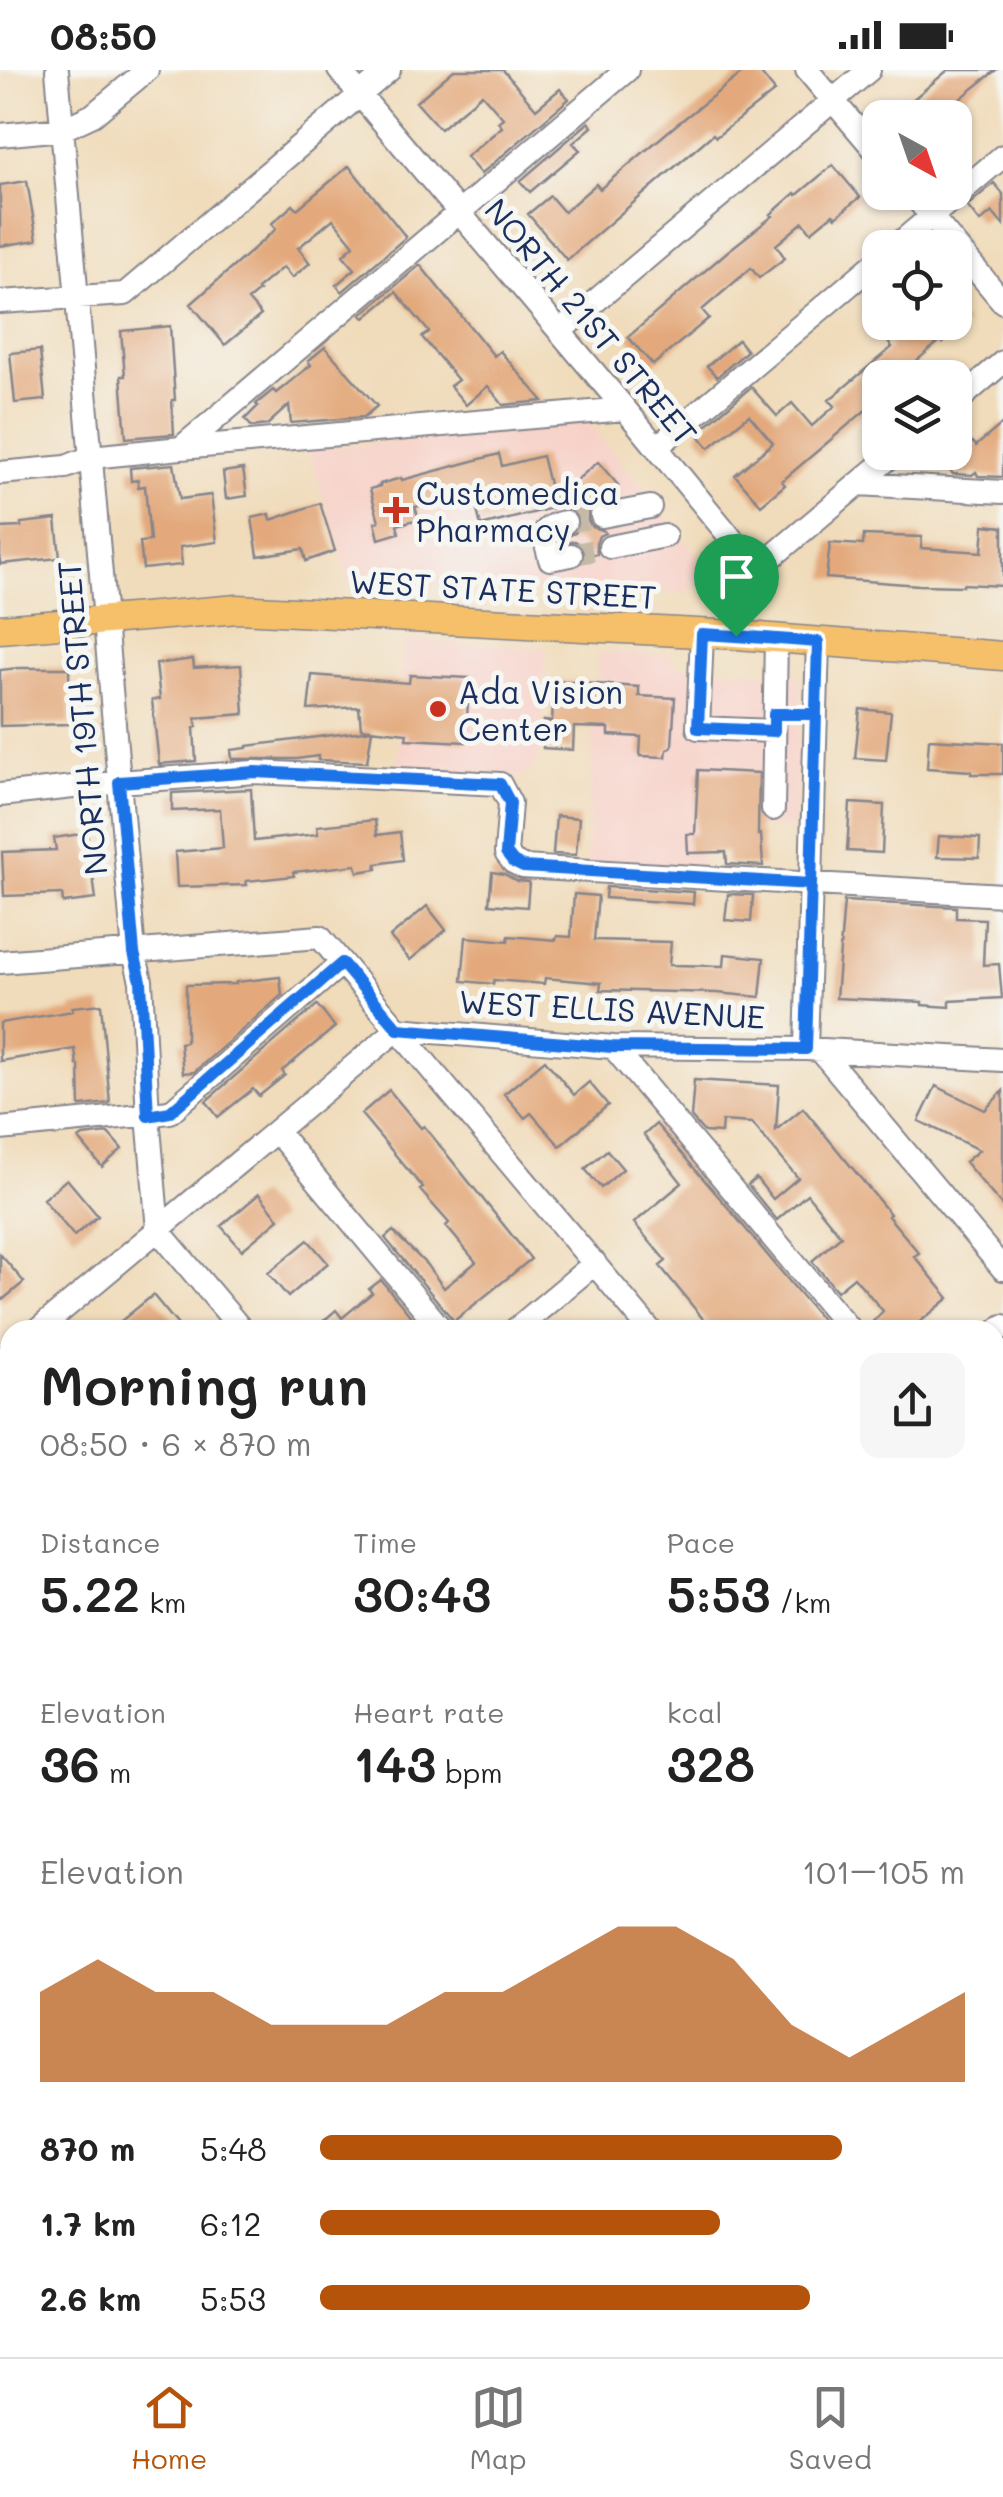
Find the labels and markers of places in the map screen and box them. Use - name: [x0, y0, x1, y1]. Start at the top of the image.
- place label: Customedica Pharmacy: [416, 471, 619, 551]
- marker: Customedica Pharmacy: [385, 499, 407, 521]
- pin: [694, 534, 779, 637]
- place label: Ada Vision Center: [458, 670, 623, 749]
- marker: Ada Vision Center: [427, 698, 449, 720]

